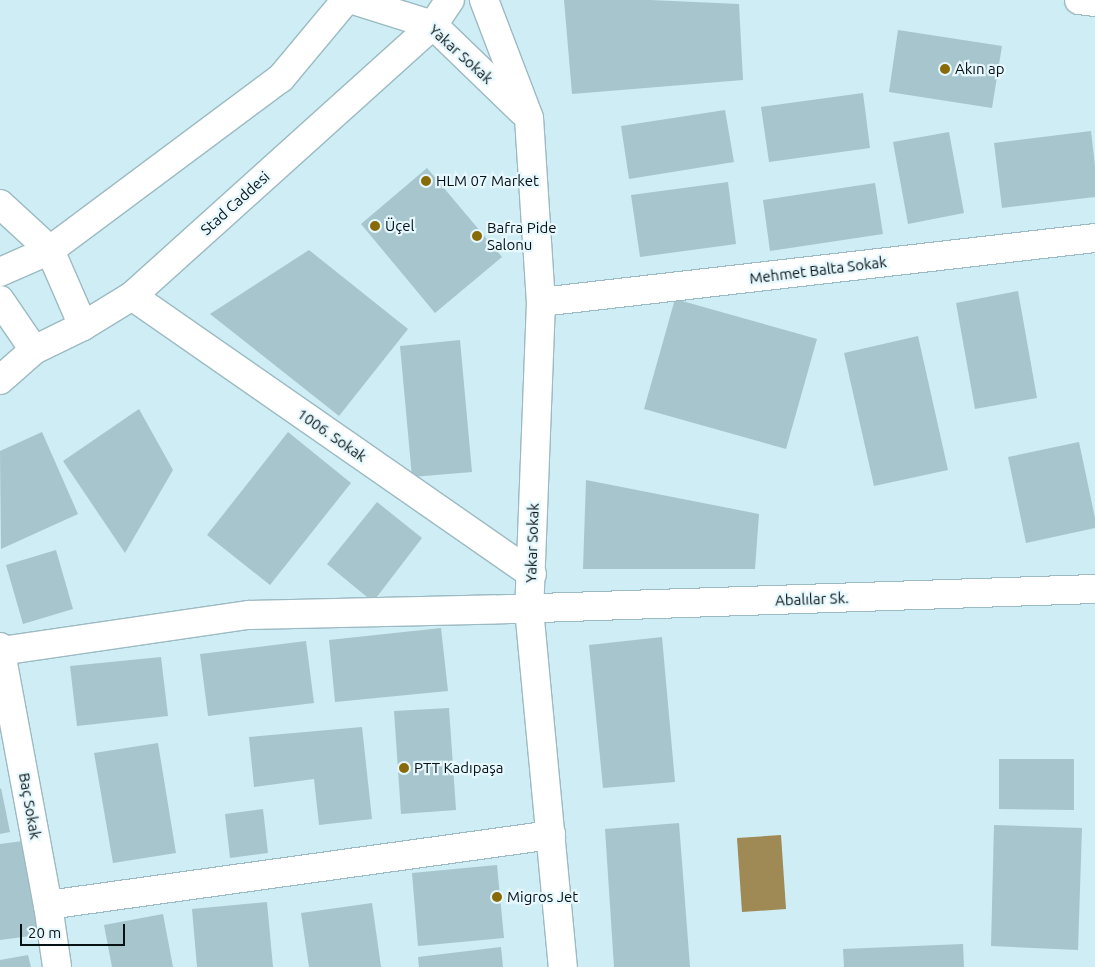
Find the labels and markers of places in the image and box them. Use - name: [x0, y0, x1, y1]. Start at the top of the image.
- place label: Akın ap: [955, 60, 1004, 78]
- marker: Akın ap: [939, 63, 951, 75]
- place label: HLM 07 Market: [436, 172, 539, 190]
- marker: HLM 07 Market: [420, 175, 432, 187]
- place label: Üçel: [385, 217, 414, 235]
- place label: Bafra Pide Salonu: [487, 218, 556, 253]
- marker: Üçel: [369, 220, 381, 232]
- marker: Bafra Pide Salonu: [471, 230, 483, 242]
- place label: PTT Kadıpaşa: [414, 759, 503, 777]
- marker: PTT Kadıpaşa: [398, 762, 410, 774]
- place label: Migros Jet: [507, 888, 578, 906]
- marker: Migros Jet: [491, 891, 503, 903]

